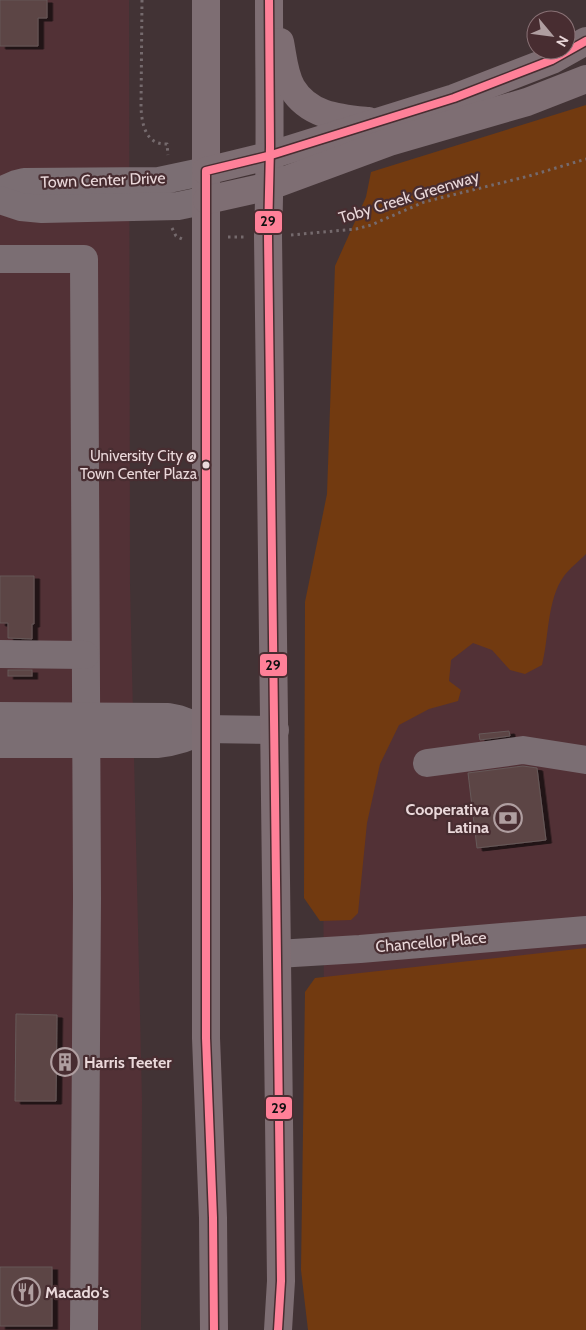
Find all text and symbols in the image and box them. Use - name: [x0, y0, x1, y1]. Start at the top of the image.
- north arrow: [526, 10, 576, 60]
- text: N: [552, 33, 573, 50]
- street label: Toby Creek Greenway: [336, 167, 482, 227]
- street label: Town Center Drive: [40, 168, 166, 192]
- line badge: 29: [254, 210, 283, 234]
- text: 29: [260, 212, 276, 230]
- place label: University City @ Town Center Plaza: [80, 447, 198, 483]
- marker: University City @ Town Center Plaza: [201, 460, 211, 470]
- line badge: 29: [259, 653, 288, 677]
- text: 29: [265, 656, 281, 674]
- place label: Cooperativa Latina: [406, 800, 489, 837]
- bank icon: Cooperativa Latina: [493, 803, 523, 833]
- street label: Chancellor Place: [375, 928, 487, 956]
- building icon: Harris Teeter: [50, 1047, 80, 1077]
- place label: Harris Teeter: [84, 1053, 172, 1072]
- line badge: 29: [265, 1096, 293, 1120]
- text: 29: [271, 1099, 287, 1117]
- restaurant icon: Macado's: [11, 1277, 41, 1307]
- place label: Macado's: [45, 1283, 109, 1302]

